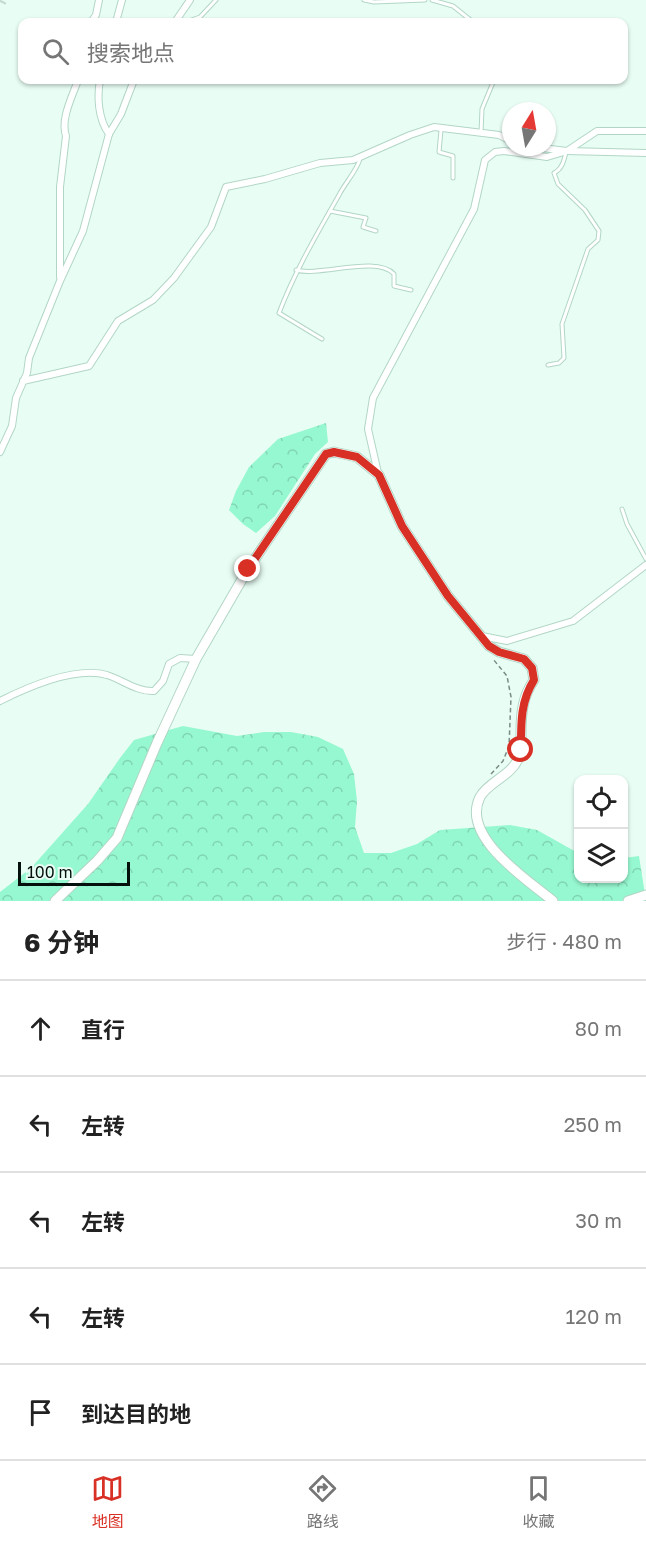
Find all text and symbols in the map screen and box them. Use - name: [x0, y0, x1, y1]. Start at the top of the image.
- search box: [18, 18, 628, 84]
- icon: search: [39, 35, 72, 68]
- text: 搜索地点: [87, 39, 175, 66]
- north arrow: [502, 102, 556, 156]
- route end: [234, 555, 260, 581]
- route start: [507, 736, 533, 762]
- map controls: [574, 775, 628, 883]
- button: locate: [574, 775, 628, 829]
- button: layers: [574, 829, 628, 883]
- scale bar: [18, 859, 130, 887]
- text: 100 m: [27, 862, 73, 882]
- text: 6 分钟: [24, 927, 99, 958]
- text: 步行 · 480 m: [507, 929, 622, 953]
- icon: ahead: [24, 1012, 57, 1045]
- text: 直行: [81, 1016, 125, 1043]
- text: 80 m: [575, 1016, 622, 1040]
- icon: left: [24, 1108, 57, 1141]
- text: 左转: [81, 1112, 125, 1139]
- text: 250 m: [564, 1112, 622, 1136]
- icon: left: [24, 1204, 57, 1237]
- text: 左转: [81, 1208, 125, 1235]
- text: 30 m: [575, 1208, 622, 1232]
- icon: left: [24, 1300, 57, 1333]
- text: 左转: [81, 1304, 125, 1331]
- text: 120 m: [566, 1304, 622, 1328]
- icon: arrive: [24, 1396, 57, 1429]
- text: 到达目的地: [81, 1400, 191, 1427]
- tab: 地图: [91, 1472, 124, 1532]
- tab: 路线: [306, 1472, 339, 1532]
- tab: 收藏: [522, 1472, 555, 1532]

